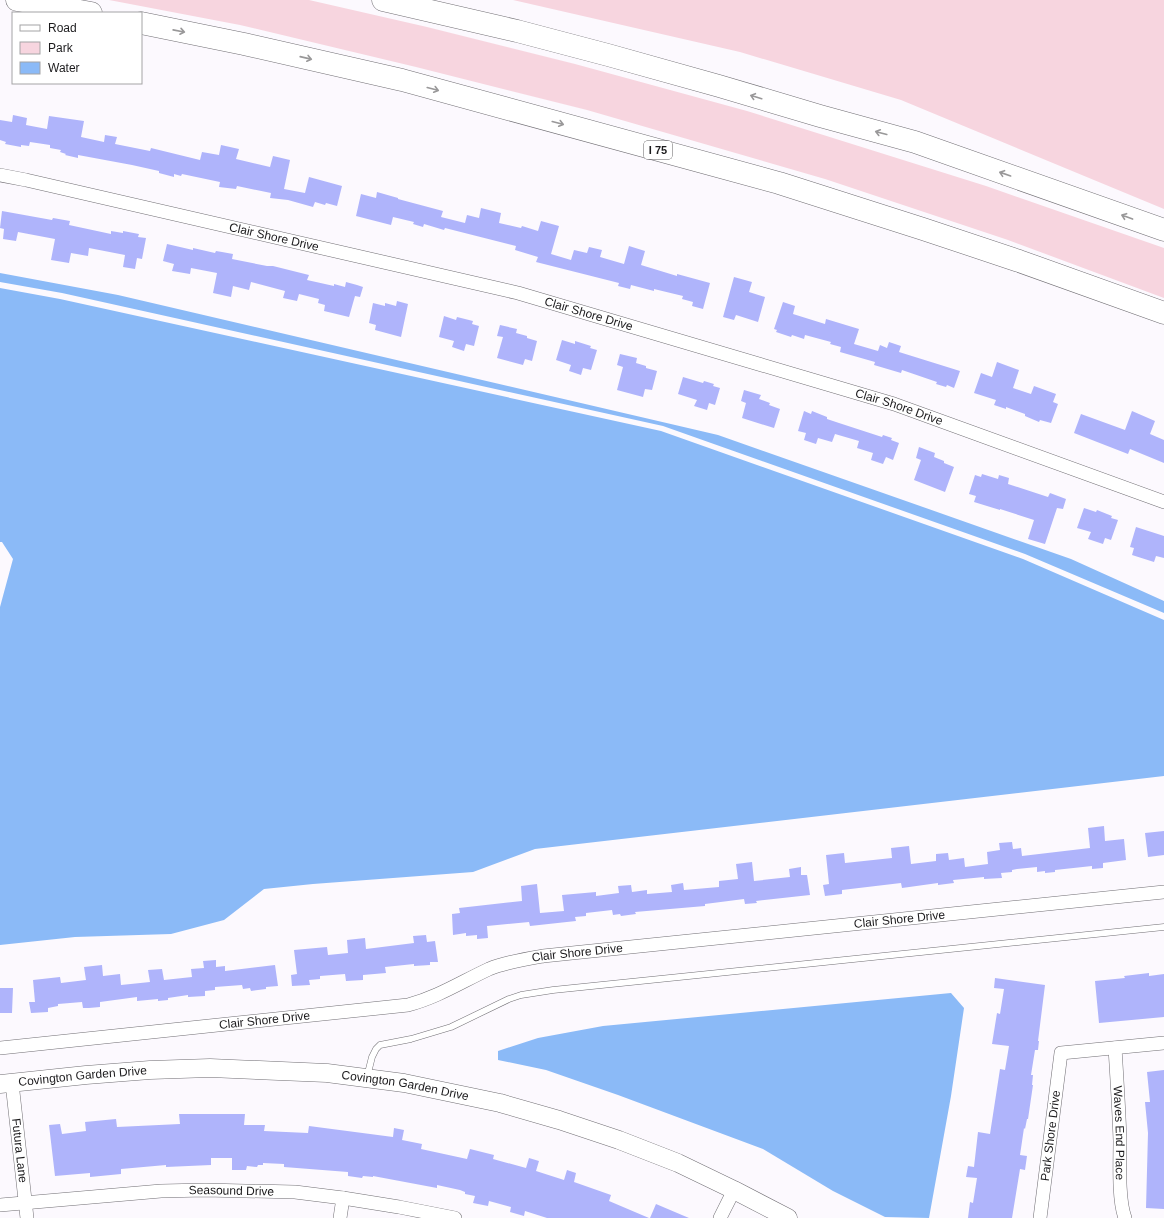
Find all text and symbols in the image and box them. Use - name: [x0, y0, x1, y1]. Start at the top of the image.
- legend: [12, 12, 142, 84]
- text: Road: [48, 21, 77, 35]
- one-way arrow: [172, 27, 185, 35]
- text: Park: [48, 41, 74, 55]
- one-way arrow: [299, 55, 312, 63]
- text: Water: [48, 61, 80, 75]
- one-way arrow: [426, 85, 439, 93]
- one-way arrow: [750, 93, 763, 100]
- one-way arrow: [551, 120, 564, 127]
- one-way arrow: [875, 129, 888, 136]
- road number: I 75: [644, 141, 672, 159]
- one-way arrow: [999, 169, 1011, 177]
- one-way arrow: [1121, 213, 1134, 220]
- street label: Clair Shore Drive: [228, 220, 321, 254]
- street label: Clair Shore Drive: [543, 294, 635, 334]
- street label: Clair Shore Drive: [854, 386, 945, 428]
- street label: Clair Shore Drive: [853, 908, 946, 931]
- street label: Clair Shore Drive: [531, 941, 624, 965]
- street label: Clair Shore Drive: [218, 1008, 311, 1032]
- street label: Covington Garden Drive: [18, 1063, 148, 1089]
- street label: Covington Garden Drive: [341, 1068, 470, 1103]
- street label: Waves End Place: [1110, 1085, 1127, 1180]
- street label: Park Shore Drive: [1038, 1089, 1063, 1182]
- street label: Futura Lane: [9, 1118, 30, 1184]
- street label: Seasound Drive: [188, 1183, 275, 1199]

